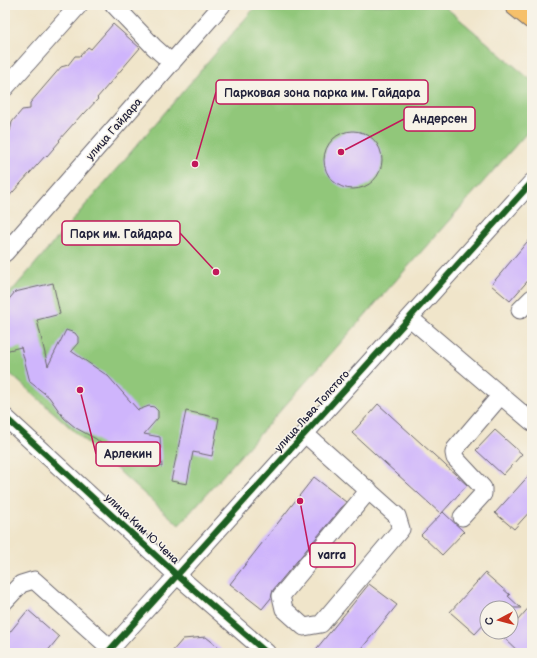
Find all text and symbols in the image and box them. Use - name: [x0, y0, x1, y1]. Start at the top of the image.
- callout: Парковая зона парка им. Гайдара: [216, 80, 428, 104]
- text: Парковая зона парка им. Гайдара: [224, 86, 421, 101]
- street label: улица Гайдара: [83, 95, 145, 163]
- callout: Андерсен: [404, 107, 475, 131]
- text: Андерсен: [412, 112, 468, 127]
- callout: Парк им. Гайдара: [62, 221, 180, 245]
- text: Парк им. Гайдара: [70, 227, 173, 242]
- street label: улица Льва Толстого: [272, 367, 352, 454]
- callout: Арлекин: [96, 442, 160, 466]
- text: Арлекин: [103, 447, 152, 462]
- street label: улица Ким Ю Чена: [102, 491, 182, 567]
- callout: varra: [310, 543, 355, 567]
- text: varra: [317, 548, 346, 563]
- north arrow: [479, 600, 519, 640]
- text: С: [483, 616, 496, 626]

